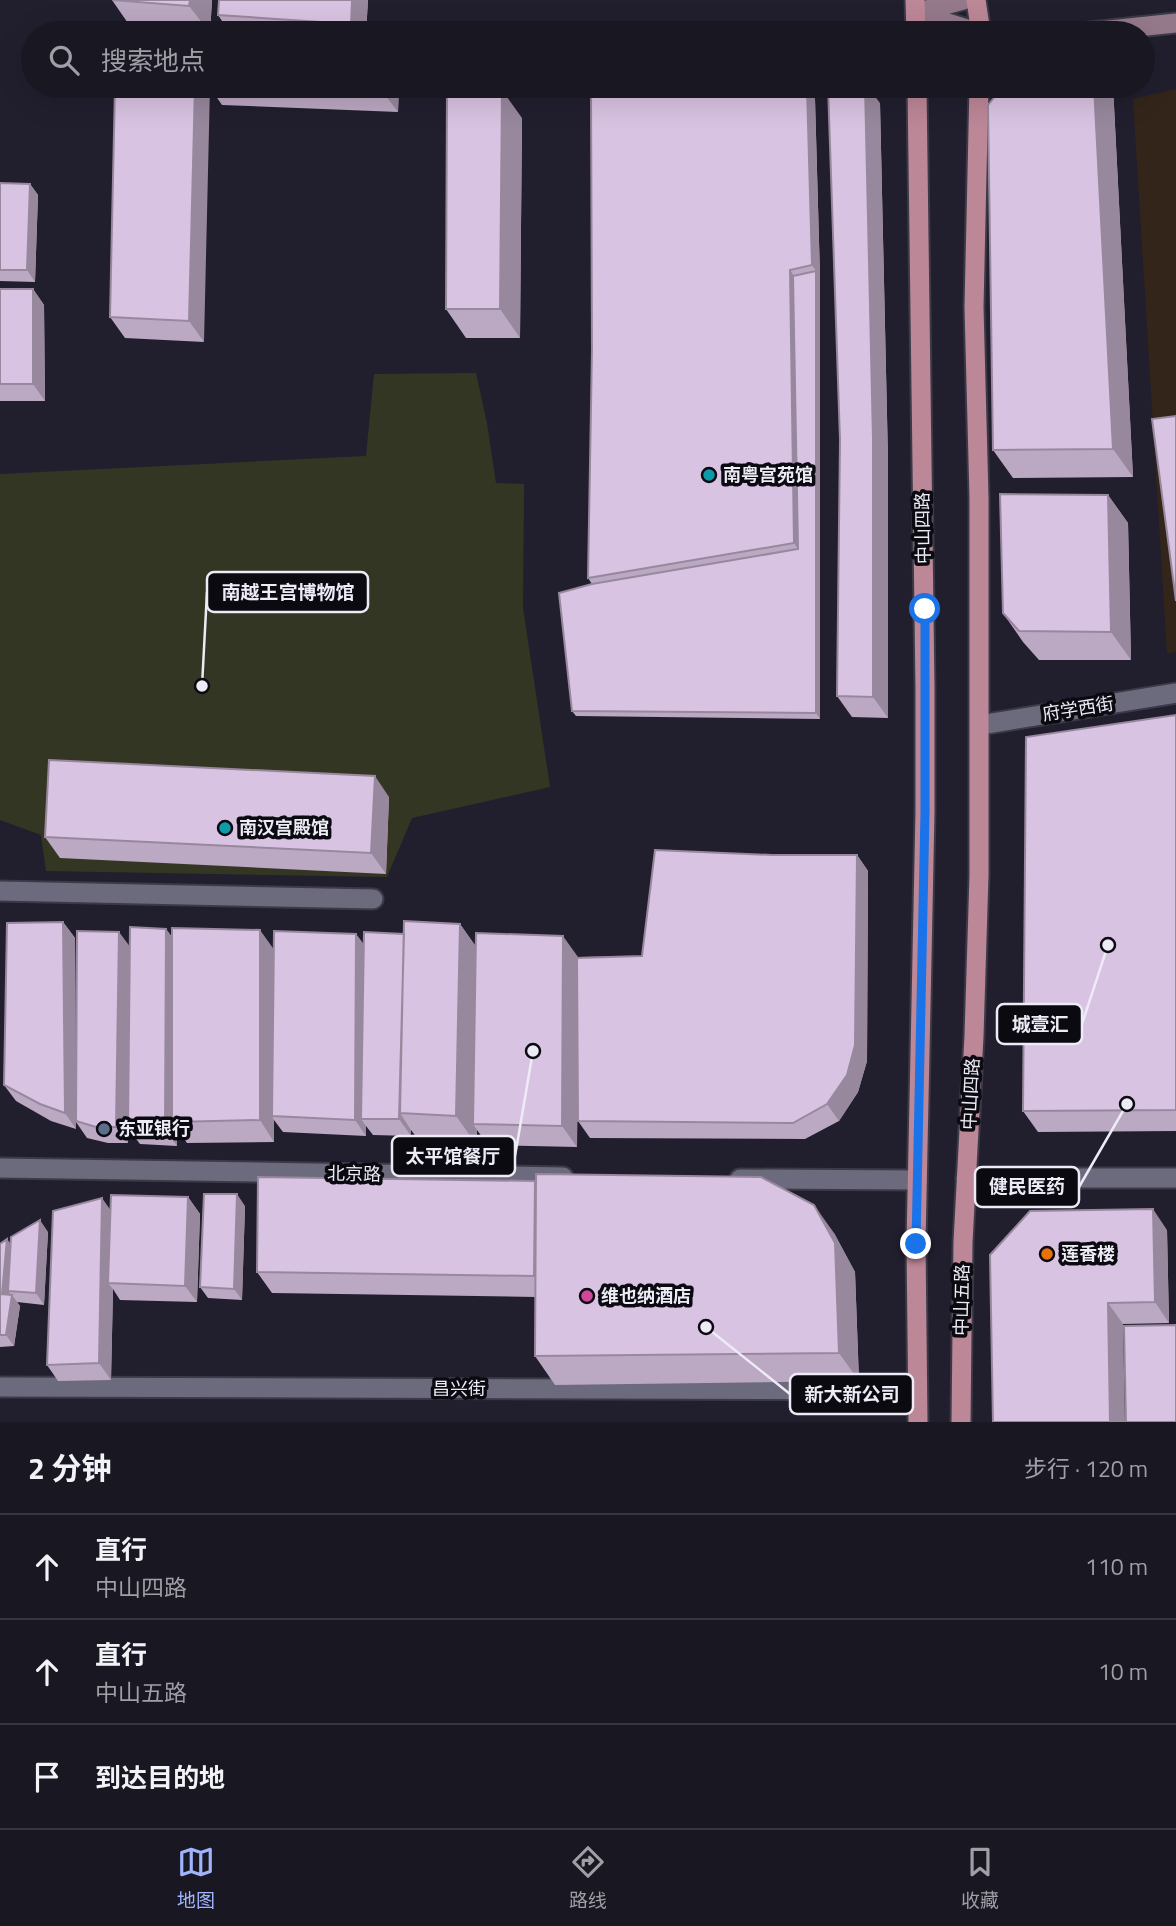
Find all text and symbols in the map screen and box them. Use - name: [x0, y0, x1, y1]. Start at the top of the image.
- search box: [21, 21, 1155, 98]
- icon: search: [45, 41, 83, 79]
- text: 搜索地点: [101, 41, 205, 80]
- place label: 南粤宫苑馆: [723, 461, 813, 488]
- marker: 南粤宫苑馆: [701, 467, 717, 483]
- street label: 中山四路: [908, 492, 937, 564]
- callout: 南越王宫博物馆: [207, 572, 368, 612]
- text: 南越王宫博物馆: [221, 577, 355, 606]
- route start: [909, 593, 940, 624]
- street label: 府学西街: [1040, 690, 1116, 727]
- place label: 南汉宫殿馆: [239, 814, 329, 841]
- marker: 南汉宫殿馆: [217, 820, 233, 836]
- callout: 城壹汇: [997, 1004, 1082, 1044]
- text: 城壹汇: [1011, 1009, 1069, 1038]
- street label: 中山四路: [955, 1057, 986, 1131]
- place label: 东亚银行: [118, 1115, 190, 1142]
- marker: 东亚银行: [96, 1121, 112, 1137]
- callout: 太平馆餐厅: [392, 1136, 515, 1176]
- text: 太平馆餐厅: [405, 1141, 501, 1170]
- street label: 北京路: [327, 1160, 381, 1187]
- callout: 健民医药: [975, 1167, 1079, 1207]
- text: 健民医药: [989, 1171, 1065, 1200]
- route end: [900, 1228, 931, 1259]
- place label: 莲香楼: [1061, 1240, 1115, 1267]
- marker: 莲香楼: [1039, 1246, 1055, 1262]
- street label: 中山五路: [947, 1264, 976, 1336]
- place label: 维也纳酒店: [601, 1282, 691, 1309]
- marker: 维也纳酒店: [579, 1288, 595, 1304]
- callout: 新大新公司: [790, 1374, 913, 1414]
- street label: 昌兴街: [432, 1375, 486, 1402]
- text: 新大新公司: [804, 1379, 900, 1408]
- text: 2 分钟: [28, 1445, 111, 1491]
- text: 步行 · 120 m: [1024, 1451, 1148, 1486]
- text: 直行: [95, 1530, 147, 1569]
- icon: ahead: [28, 1548, 66, 1586]
- text: 110 m: [1085, 1549, 1148, 1584]
- text: 中山四路: [95, 1570, 187, 1605]
- text: 直行: [95, 1635, 147, 1674]
- icon: ahead: [28, 1653, 66, 1691]
- text: 10 m: [1098, 1654, 1148, 1689]
- text: 中山五路: [95, 1675, 187, 1710]
- icon: arrive: [28, 1758, 66, 1796]
- text: 到达目的地: [95, 1758, 225, 1797]
- tab: 地图: [177, 1843, 215, 1914]
- tab: 路线: [569, 1843, 607, 1914]
- tab: 收藏: [961, 1843, 999, 1914]

